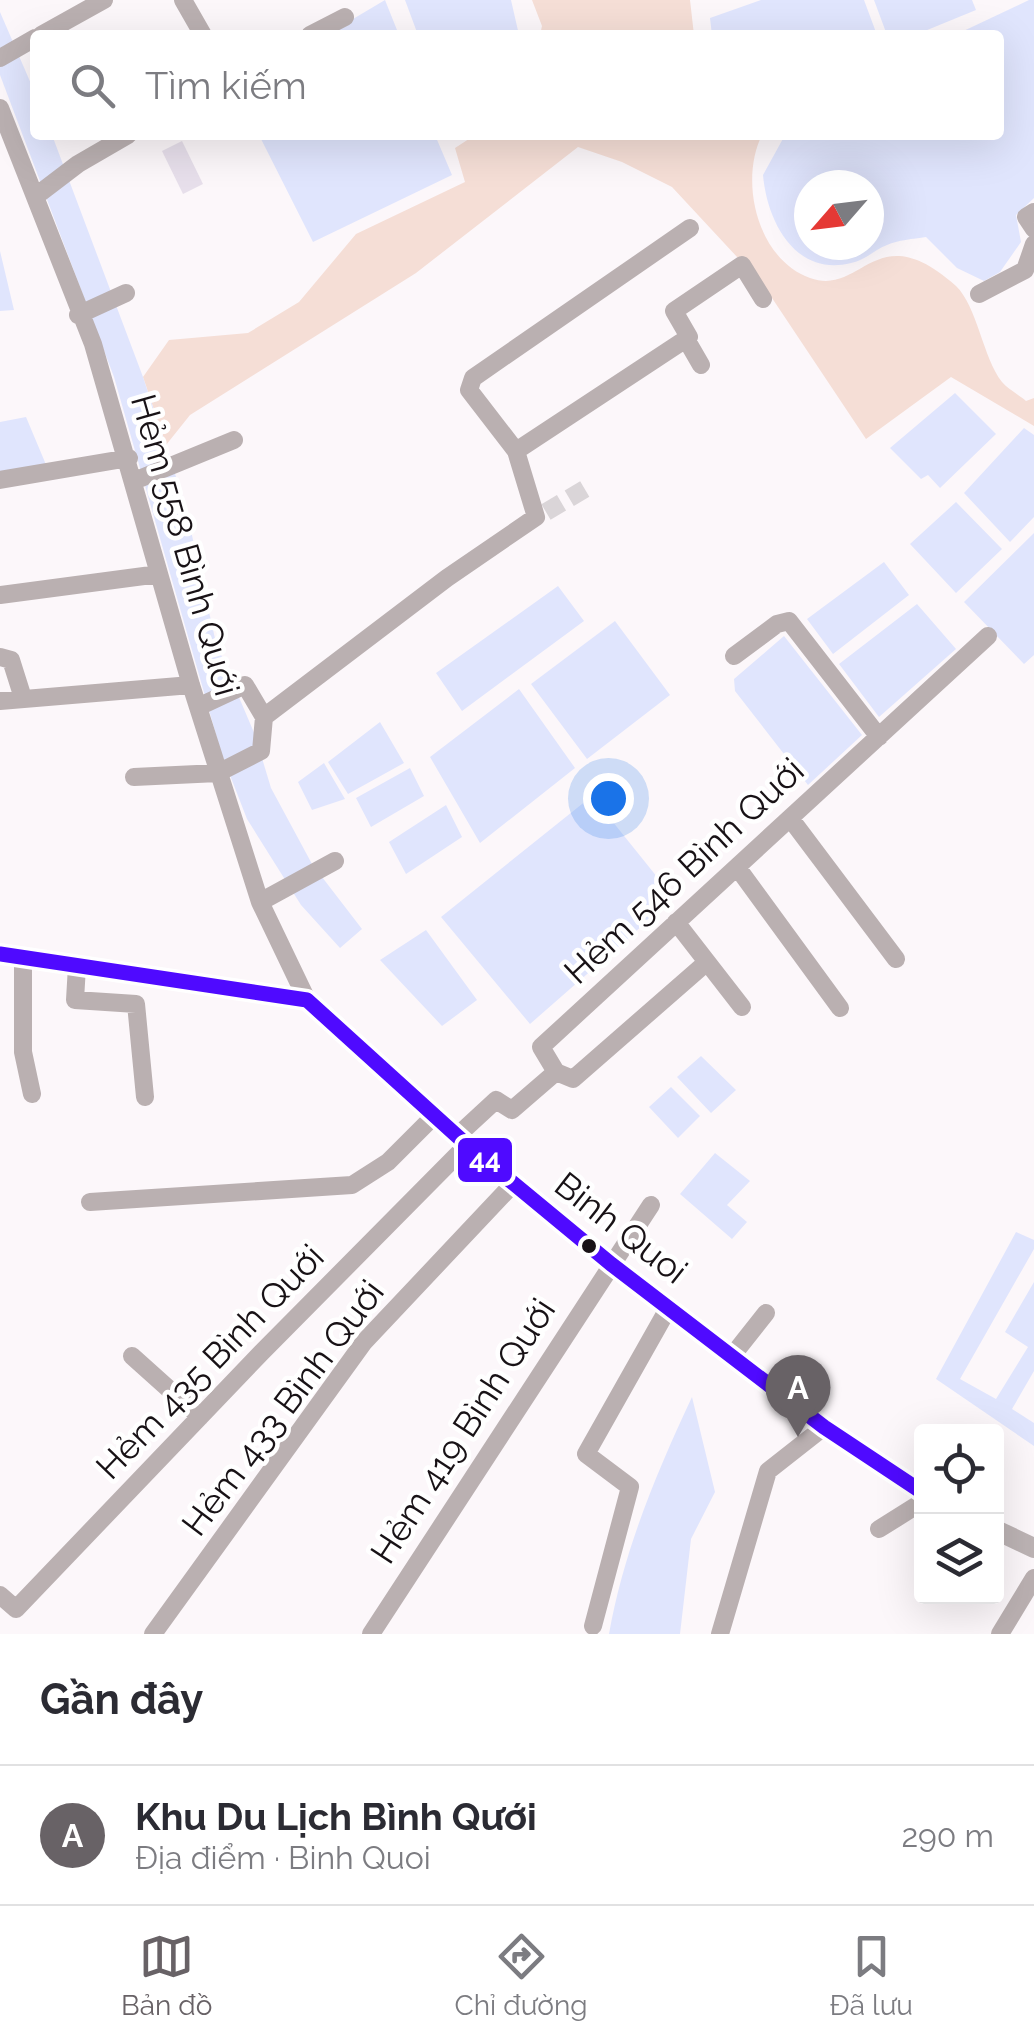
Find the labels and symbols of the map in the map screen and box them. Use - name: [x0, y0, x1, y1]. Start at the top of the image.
- north arrow: [794, 170, 884, 260]
- street label: Hẻm 558 Bình Quới: [123, 390, 248, 700]
- street label: Hẻm 546 Bình Quới: [556, 749, 812, 992]
- your location: [583, 773, 634, 824]
- line badge: 44: [456, 1136, 514, 1184]
- text: 44: [469, 1143, 501, 1176]
- street label: Binh Quoi: [547, 1163, 695, 1292]
- street label: Hẻm 435 Bình Quới: [87, 1236, 332, 1487]
- unlabelled marker: [579, 1236, 599, 1256]
- street label: Hẻm 433 Bình Quới: [173, 1272, 392, 1543]
- street label: Hẻm 419 Bình Quới: [362, 1291, 563, 1571]
- pin: A: [766, 1354, 830, 1437]

